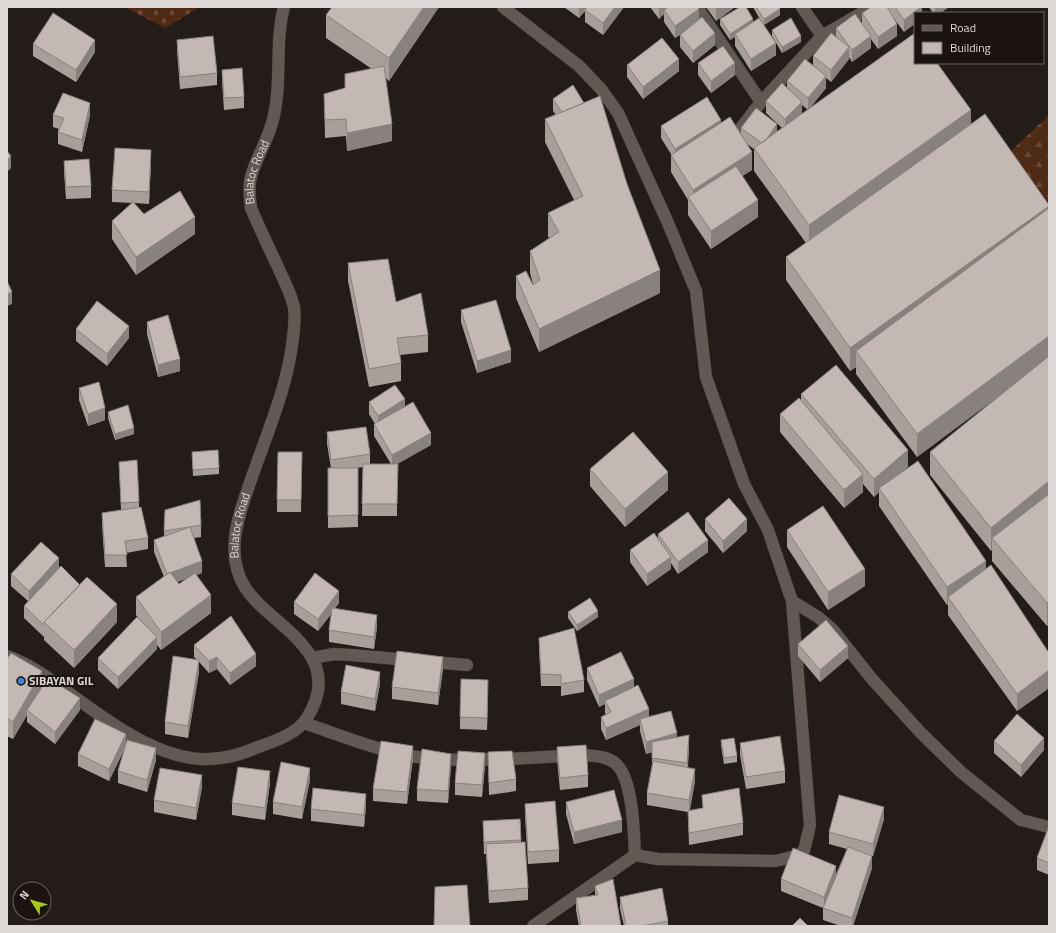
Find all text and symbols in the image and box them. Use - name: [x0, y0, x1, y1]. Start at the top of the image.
- legend: [914, 12, 1044, 64]
- text: Road: [950, 18, 976, 37]
- text: Building: [950, 38, 991, 57]
- street label: Balatoc Road: [239, 137, 274, 206]
- street label: Balatoc Road: [224, 490, 255, 559]
- place label: SIBAYAN GIL: [29, 671, 94, 690]
- marker: SIBAYAN GIL: [16, 676, 26, 686]
- north arrow: [12, 881, 52, 921]
- text: N: [15, 887, 33, 903]

